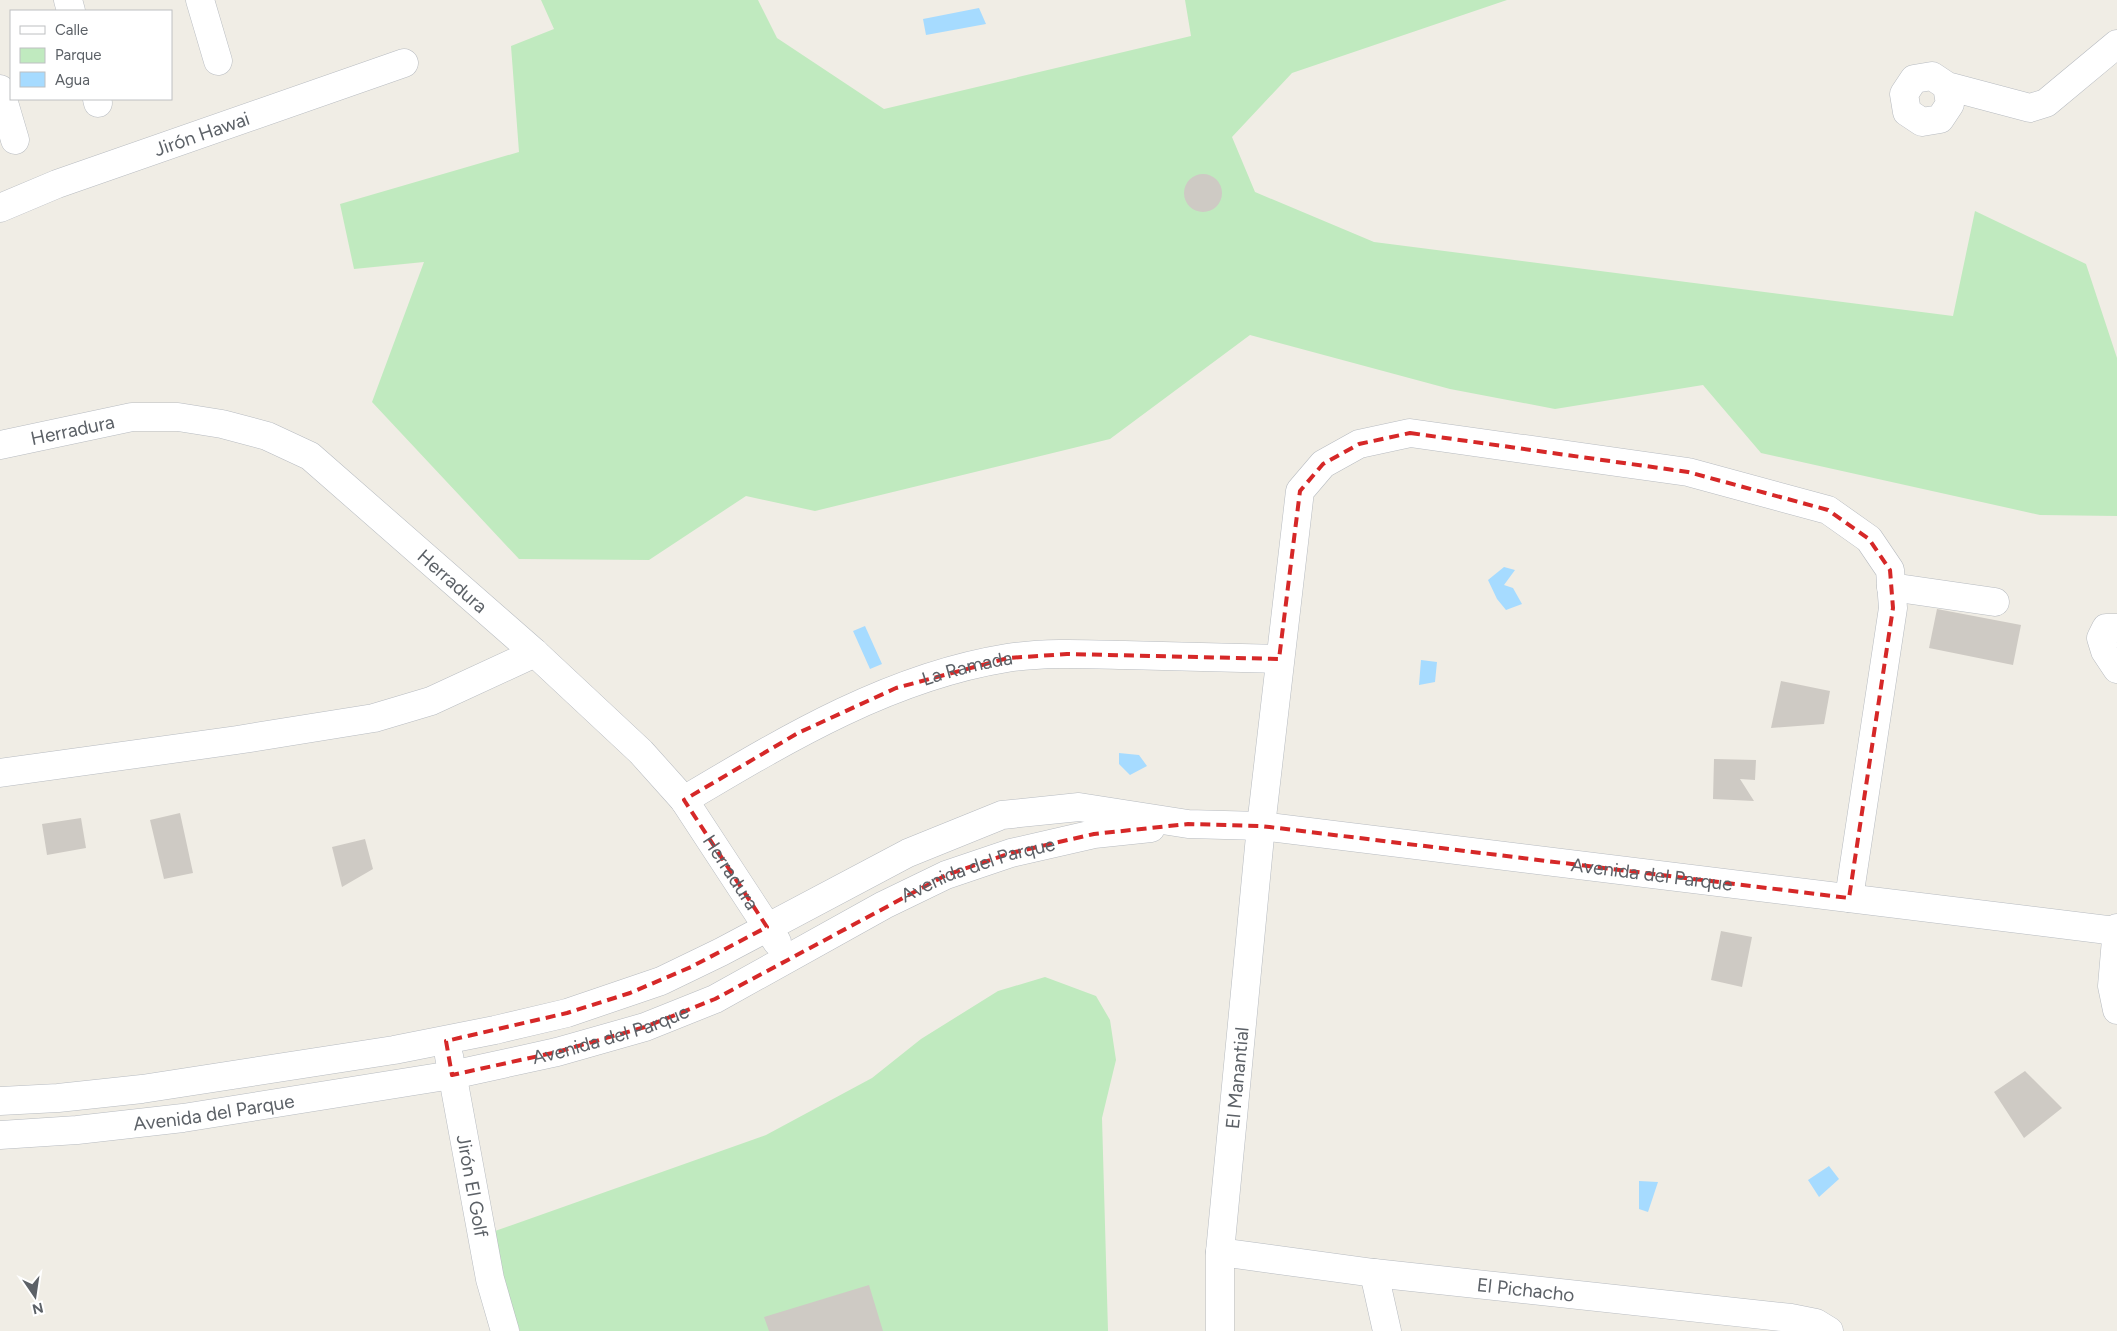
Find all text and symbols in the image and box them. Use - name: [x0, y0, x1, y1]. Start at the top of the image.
- legend: [10, 10, 172, 100]
- text: Calle: [55, 21, 88, 39]
- text: Parque: [55, 46, 102, 64]
- text: Agua: [55, 71, 90, 89]
- street label: Jirón Hawai: [151, 106, 252, 161]
- street label: Herradura: [28, 410, 116, 450]
- street label: Herradura: [413, 544, 492, 618]
- street label: La Ramada: [919, 646, 1014, 690]
- street label: Herradura: [698, 830, 764, 914]
- street label: Avenida del Parque: [897, 832, 1057, 907]
- street label: Avenida del Parque: [1570, 853, 1734, 895]
- street label: Avenida del Parque: [530, 999, 692, 1069]
- street label: El Manantial: [1220, 1026, 1253, 1130]
- street label: Avenida del Parque: [132, 1089, 296, 1135]
- street label: Jirón El Golf: [452, 1133, 494, 1239]
- north arrow: [10, 1271, 60, 1321]
- street label: El Pichacho: [1476, 1273, 1576, 1306]
- text: N: [31, 1299, 45, 1318]

